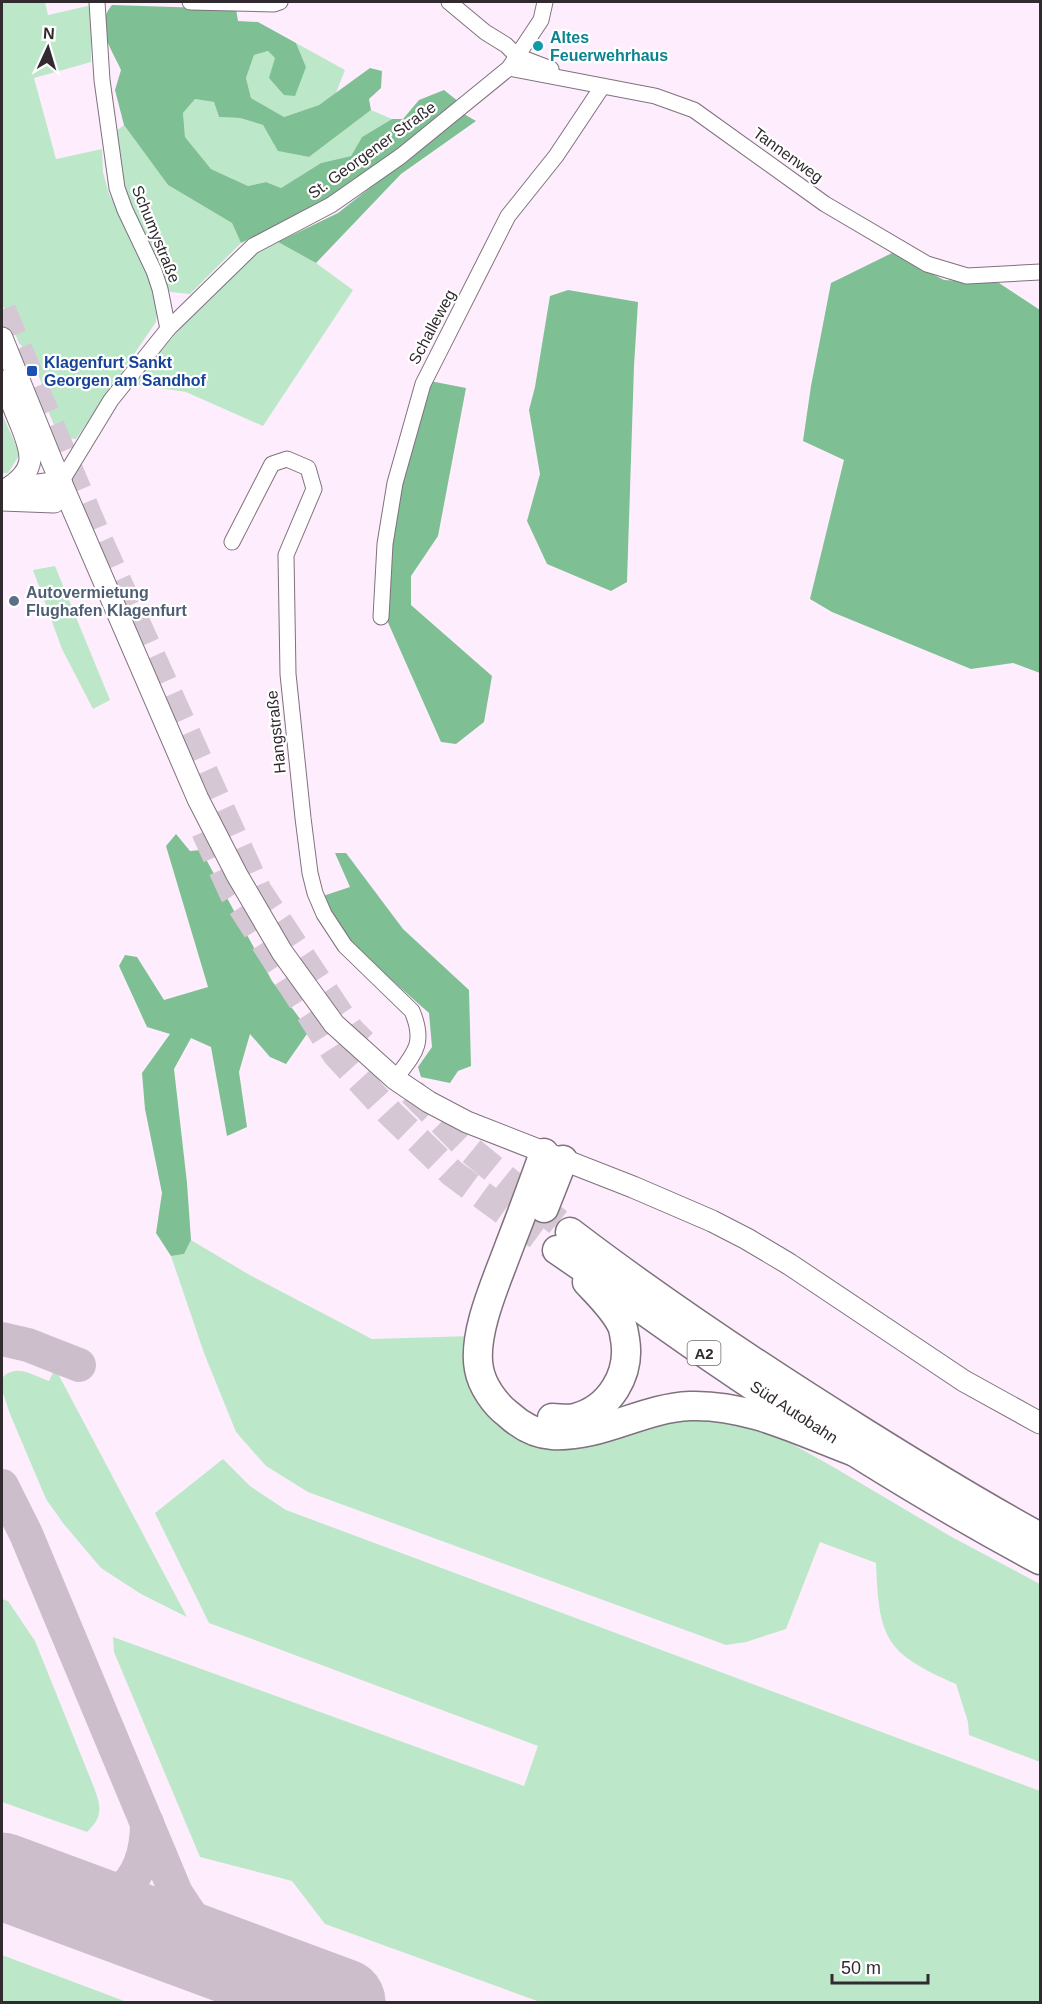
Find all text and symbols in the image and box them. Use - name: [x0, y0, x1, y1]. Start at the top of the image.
- north arrow: [18, 18, 78, 78]
- text: N: [43, 25, 55, 42]
- place label: Altes Feuerwehrhaus: [550, 29, 668, 64]
- marker: Altes Feuerwehrhaus: [531, 39, 545, 53]
- street label: St. Georgener Straße: [305, 98, 439, 202]
- street label: Tannenweg: [750, 124, 826, 186]
- street label: Schumystraße: [129, 183, 183, 285]
- street label: Schalleweg: [405, 287, 459, 367]
- place label: Klagenfurt Sankt Georgen am Sandhof: [44, 354, 206, 389]
- marker: Klagenfurt Sankt Georgen am Sandhof: [25, 364, 39, 378]
- place label: Autovermietung Flughafen Klagenfurt: [26, 584, 188, 619]
- marker: Autovermietung Flughafen Klagenfurt: [7, 594, 21, 608]
- street label: Hangstraße: [263, 689, 289, 774]
- road number: A2: [688, 1341, 720, 1365]
- street label: Süd Autobahn: [747, 1377, 841, 1447]
- scale bar: [832, 1947, 928, 1985]
- text: 50 m: [841, 1958, 881, 1978]

